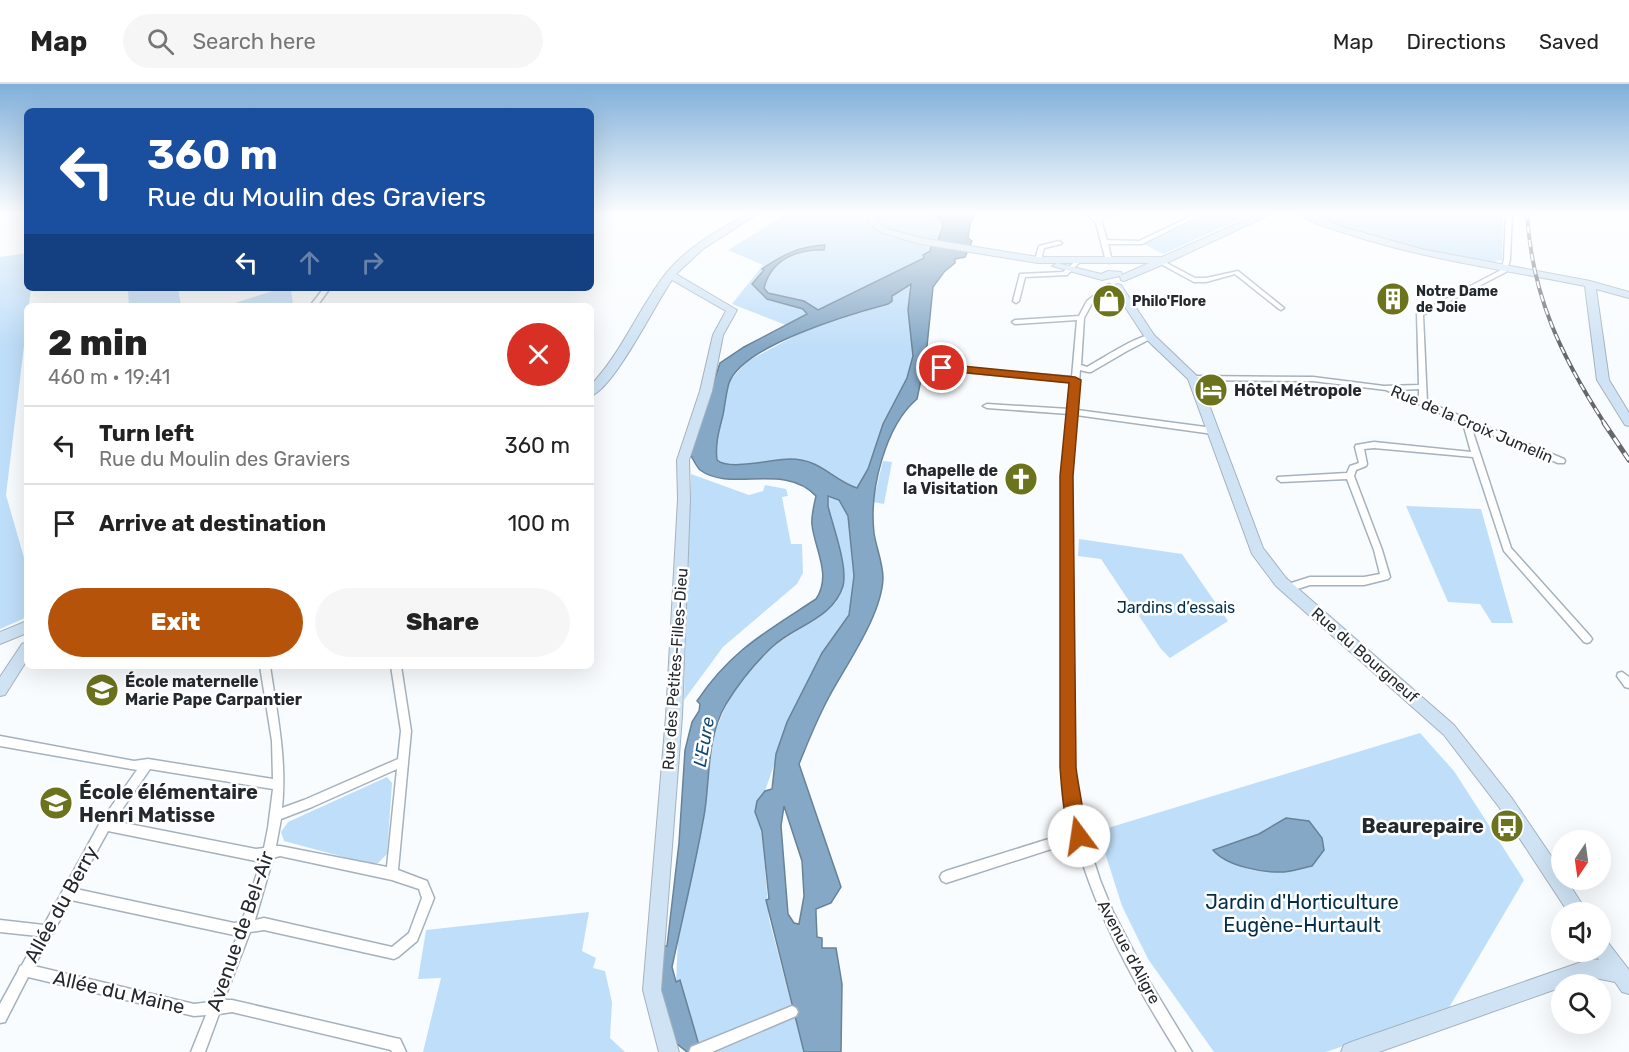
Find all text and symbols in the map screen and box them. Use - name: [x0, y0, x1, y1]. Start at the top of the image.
- search box: [123, 14, 543, 68]
- text: Map: [30, 25, 87, 58]
- icon: search: [144, 25, 177, 58]
- text: Search here: [192, 28, 316, 55]
- text: Map: [1333, 29, 1374, 54]
- text: Directions: [1407, 29, 1506, 54]
- text: Saved: [1539, 29, 1599, 54]
- text: 360 m: [147, 130, 278, 180]
- icon: left: [48, 132, 126, 210]
- text: Rue du Moulin des Graviers: [147, 181, 486, 213]
- icon: left: [230, 246, 263, 279]
- icon: ahead: [293, 246, 326, 279]
- icon: right: [356, 246, 389, 279]
- building icon: Notre Dame de Joie: [1375, 281, 1411, 317]
- shop icon: Philo'Flore: [1091, 283, 1127, 319]
- place label: Notre Dame de Joie: [1416, 283, 1498, 316]
- place label: Philo'Flore: [1132, 293, 1206, 310]
- text: 2 min: [48, 321, 148, 364]
- button: close: [507, 323, 570, 386]
- pin: [916, 342, 967, 393]
- icon: arrive: [925, 351, 958, 384]
- text: 460 m · 19:41: [48, 365, 170, 389]
- hotel icon: Hôtel Métropole: [1193, 372, 1229, 408]
- place label: Hôtel Métropole: [1234, 381, 1362, 400]
- street label: Rue de la Croix Jumelin: [1388, 381, 1556, 467]
- text: Turn left: [99, 420, 194, 447]
- icon: left: [48, 429, 81, 462]
- text: 360 m: [505, 432, 570, 459]
- text: Rue du Moulin des Graviers: [99, 447, 350, 471]
- place label: Chapelle de la Visitation: [903, 461, 998, 498]
- church icon: Chapelle de la Visitation: [1003, 461, 1039, 497]
- icon: arrive: [48, 507, 81, 540]
- text: Arrive at destination: [99, 510, 326, 537]
- text: 100 m: [508, 510, 570, 537]
- street label: Rue des Petites-Filles-Dieu: [658, 567, 692, 771]
- button: Exit: [48, 588, 303, 657]
- button: Share: [315, 588, 570, 657]
- park label: Jardins d’essais: [1117, 598, 1235, 617]
- street label: Rue du Bourgneuf: [1308, 603, 1423, 707]
- place label: École maternelle Marie Pape Carpantier: [125, 671, 303, 709]
- school or university icon: École maternelle Marie Pape Carpantier: [84, 672, 120, 708]
- water label: L'Eure: [689, 715, 719, 769]
- place label: École élémentaire Henri Matisse: [79, 780, 258, 827]
- school or university icon: École élémentaire Henri Matisse: [38, 785, 74, 821]
- position arrow: [1047, 804, 1111, 868]
- bus stop icon: Beaurepaire: [1489, 808, 1525, 844]
- place label: Beaurepaire: [1362, 814, 1484, 838]
- north arrow: [1551, 830, 1611, 890]
- map controls: [1551, 830, 1611, 1034]
- street label: Allée du Berry: [19, 841, 103, 967]
- street label: Avenue de Bel-Air: [201, 848, 279, 1014]
- park label: Jardin d'Horticulture Eugène-Hurtault: [1205, 890, 1399, 937]
- street label: Avenue d'Aligre: [1094, 897, 1164, 1007]
- button: sound: [1551, 902, 1611, 962]
- street label: Allée du Maine: [51, 965, 187, 1019]
- button: search: [1551, 974, 1611, 1034]

